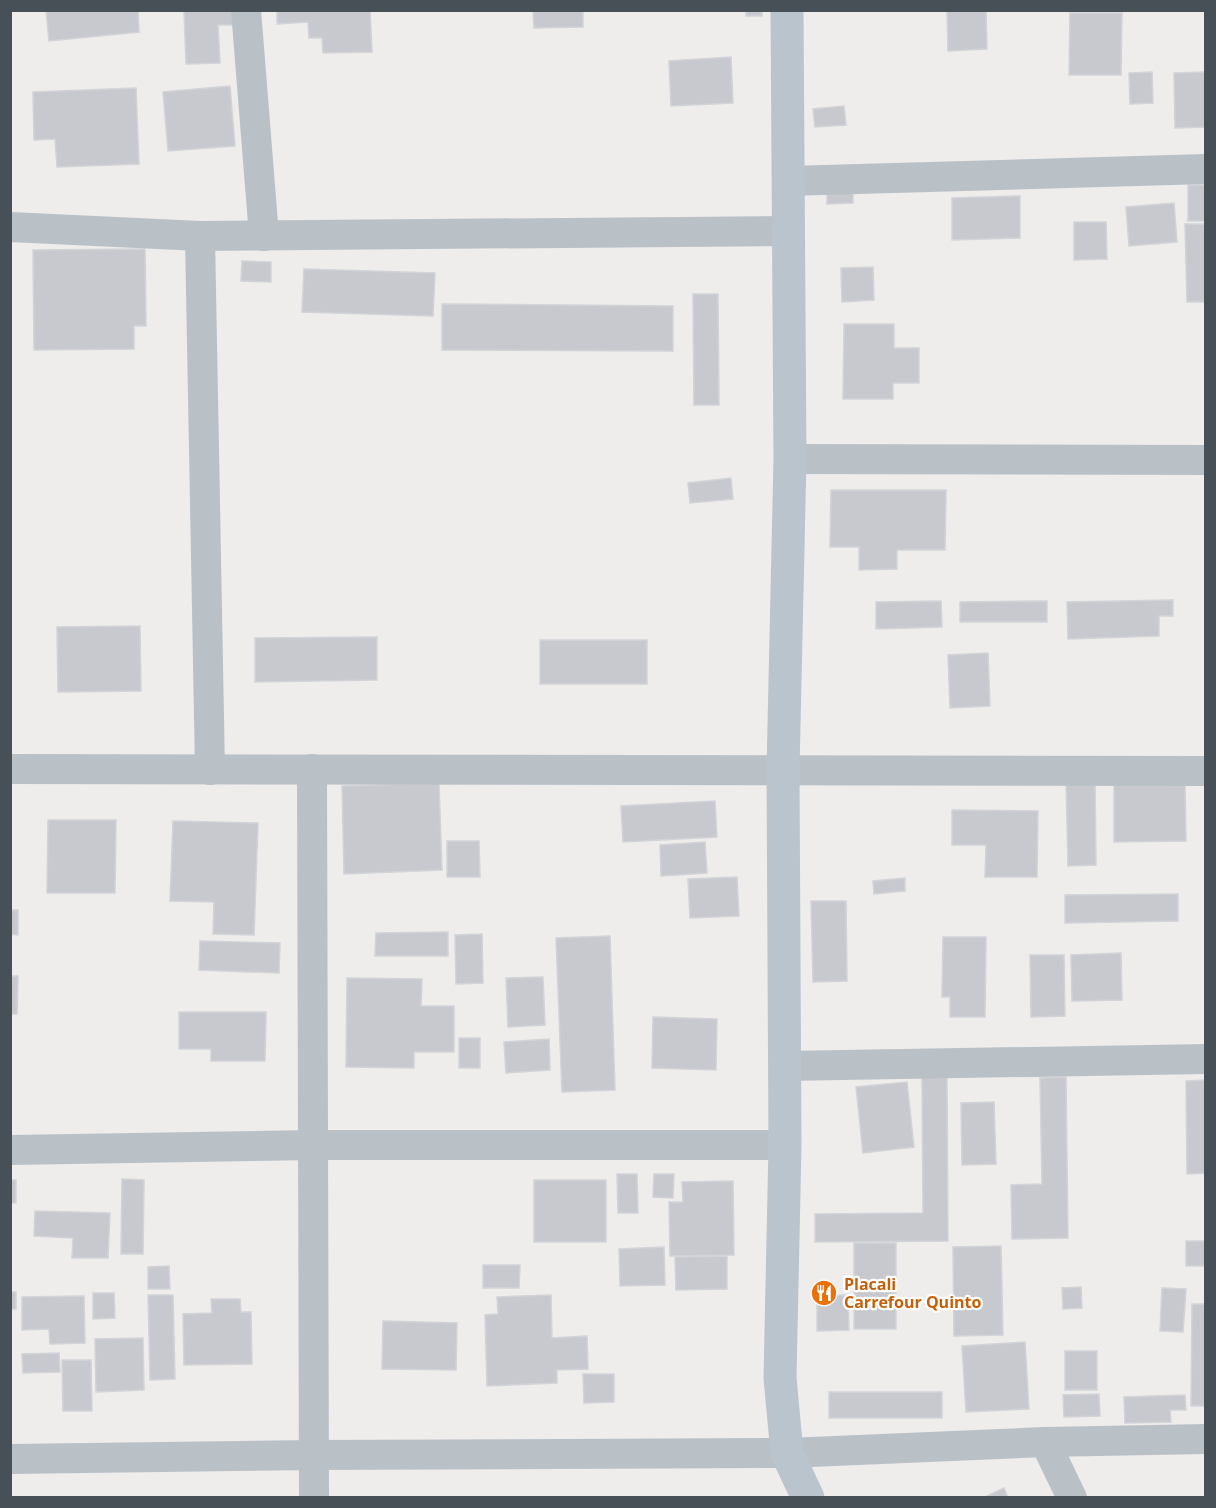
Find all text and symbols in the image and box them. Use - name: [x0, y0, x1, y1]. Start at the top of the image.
- place label: Placali Carrefour Quinto: [844, 1273, 981, 1313]
- restaurant icon: Placali Carrefour Quinto: [809, 1278, 839, 1308]

